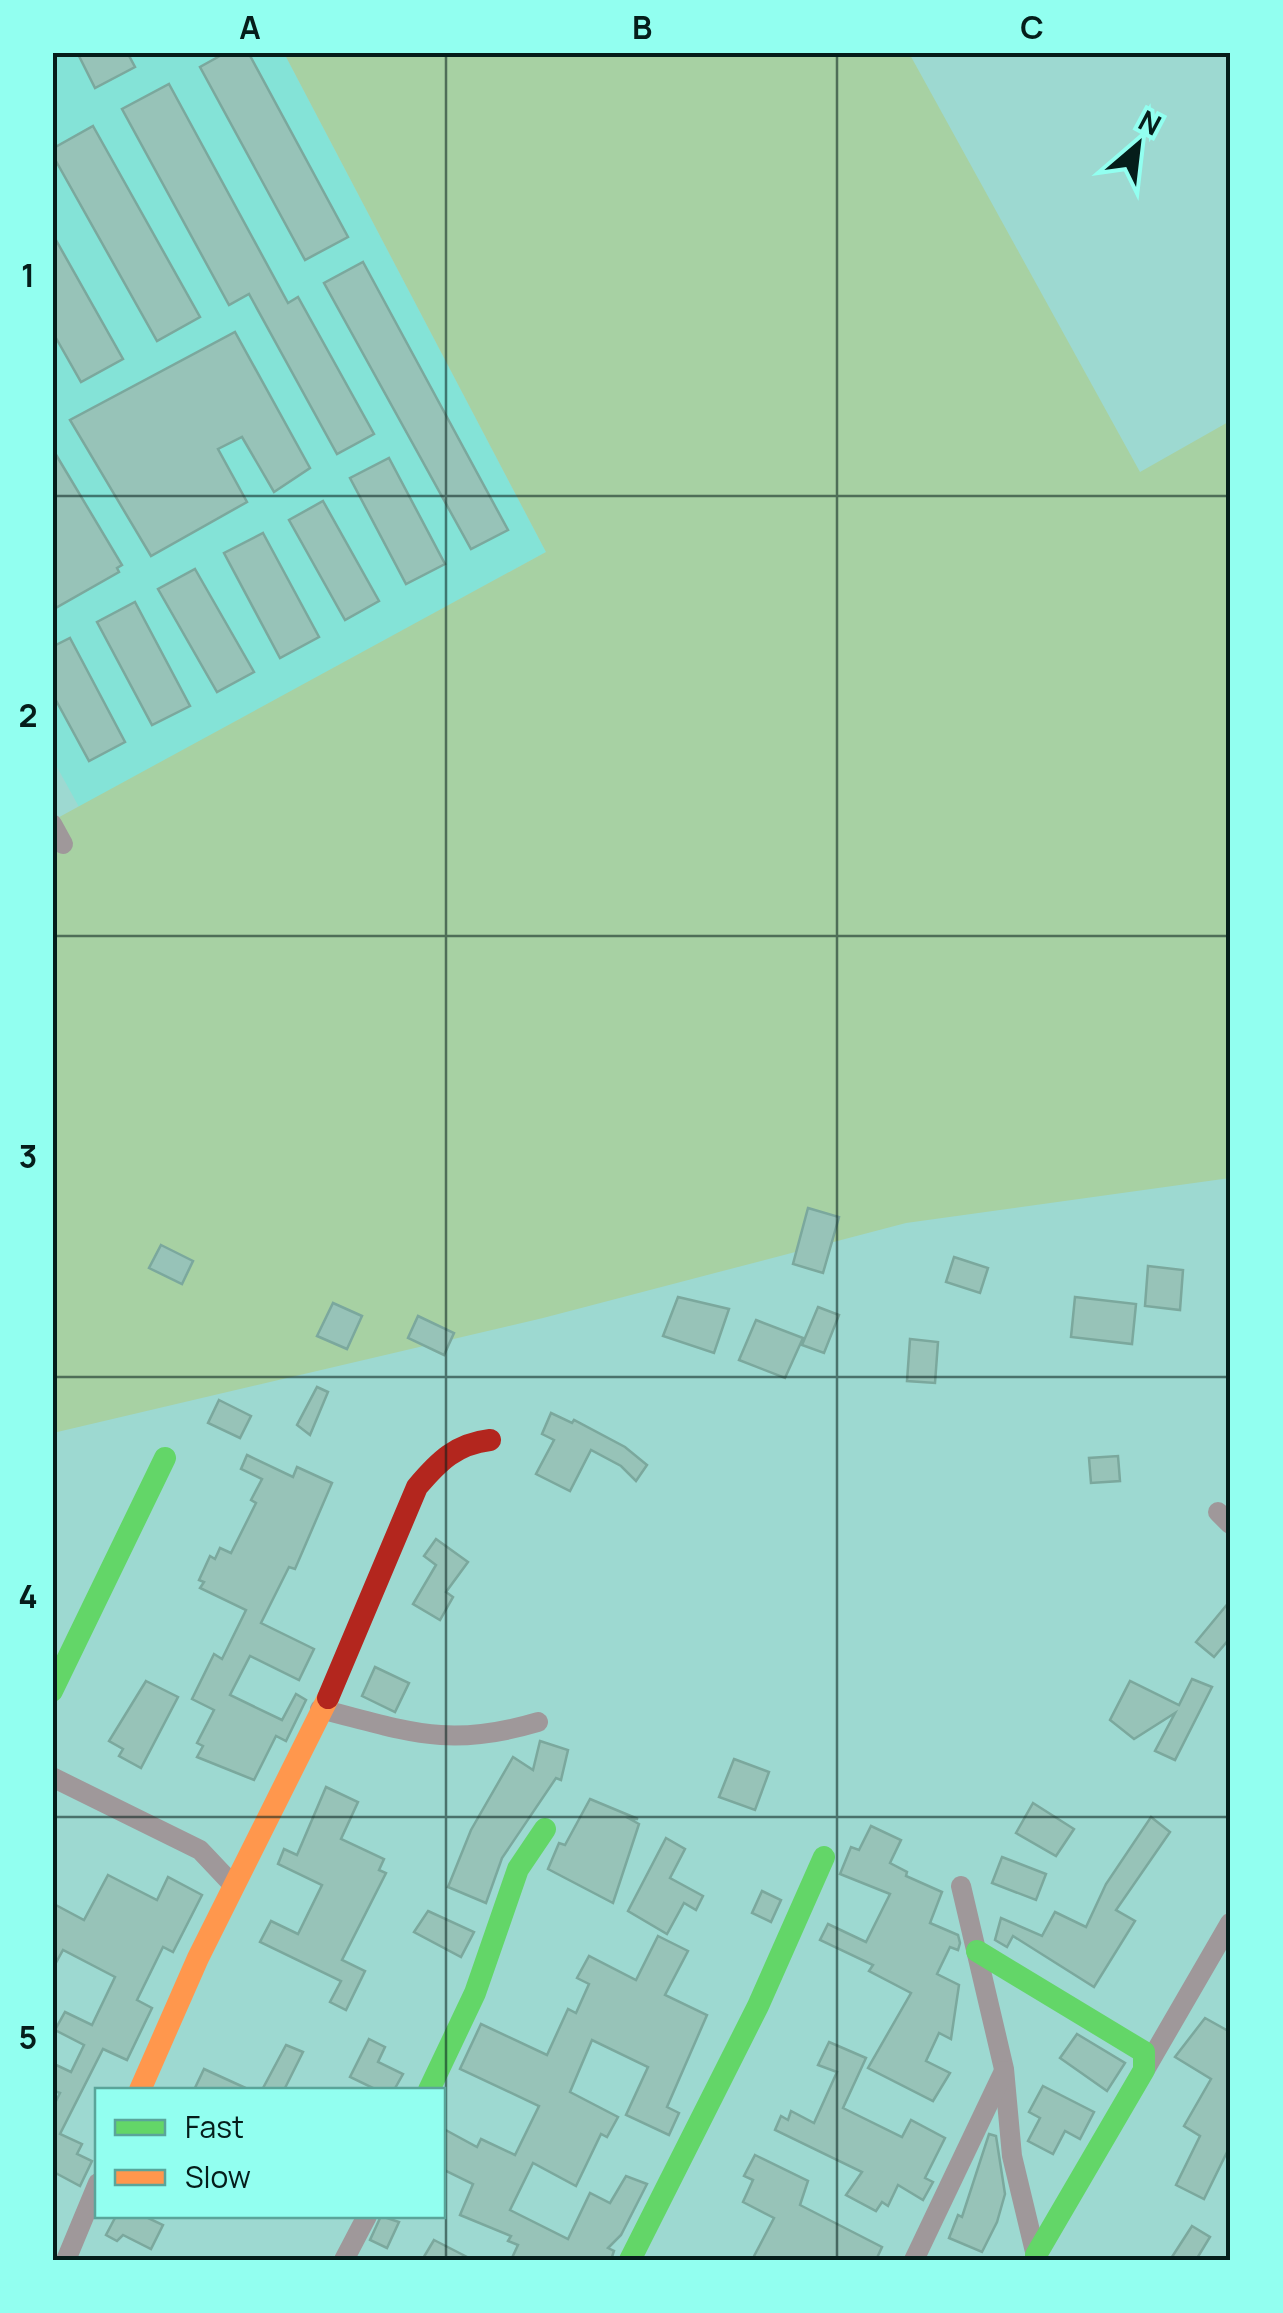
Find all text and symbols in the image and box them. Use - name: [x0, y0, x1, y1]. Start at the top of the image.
- text: A: [239, 5, 261, 49]
- text: B: [632, 5, 652, 49]
- text: C: [1020, 5, 1044, 49]
- north arrow: [1088, 95, 1188, 195]
- text: N: [1132, 101, 1168, 144]
- text: 1: [21, 253, 35, 297]
- text: 2: [18, 693, 38, 737]
- text: 3: [19, 1134, 37, 1178]
- text: 4: [18, 1574, 38, 1618]
- text: 5: [19, 2015, 37, 2059]
- legend: [95, 2088, 445, 2218]
- text: Fast: [185, 2106, 244, 2147]
- text: Slow: [185, 2156, 251, 2197]

